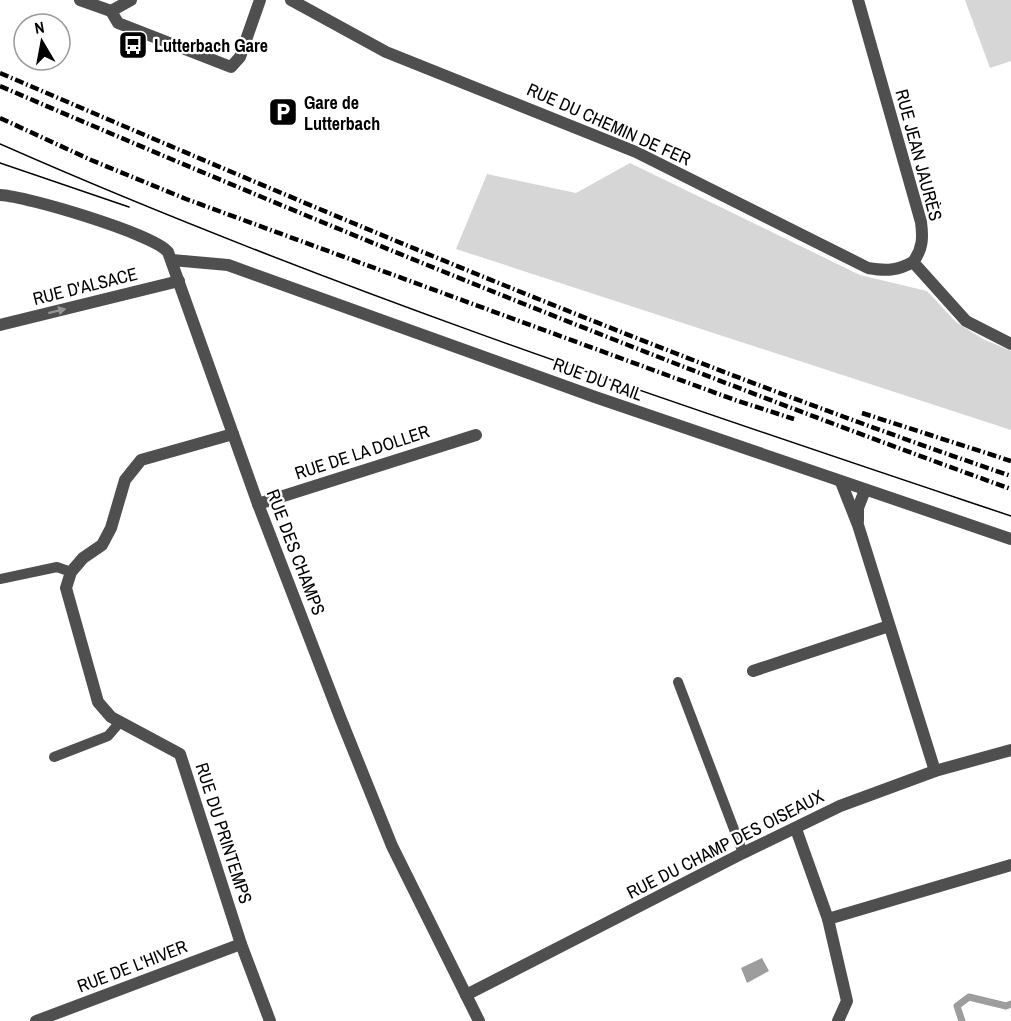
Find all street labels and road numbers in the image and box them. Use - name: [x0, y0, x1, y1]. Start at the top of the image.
- street label: RUE DU CHEMIN DE FER: [523, 77, 695, 172]
- street label: RUE JEAN JAURÈS: [889, 86, 949, 224]
- street label: RUE D'ALSACE: [30, 261, 140, 311]
- street label: RUE DU RAIL: [550, 351, 646, 407]
- street label: RUE DE LA DOLLER: [291, 418, 433, 486]
- street label: RUE DES CHAMPS: [261, 486, 332, 619]
- street label: RUE DU PRINTEMPS: [189, 759, 259, 907]
- street label: RUE DU CHAMP DES OISEAUX: [622, 783, 828, 905]
- street label: RUE DE L'HIVER: [73, 933, 191, 998]

